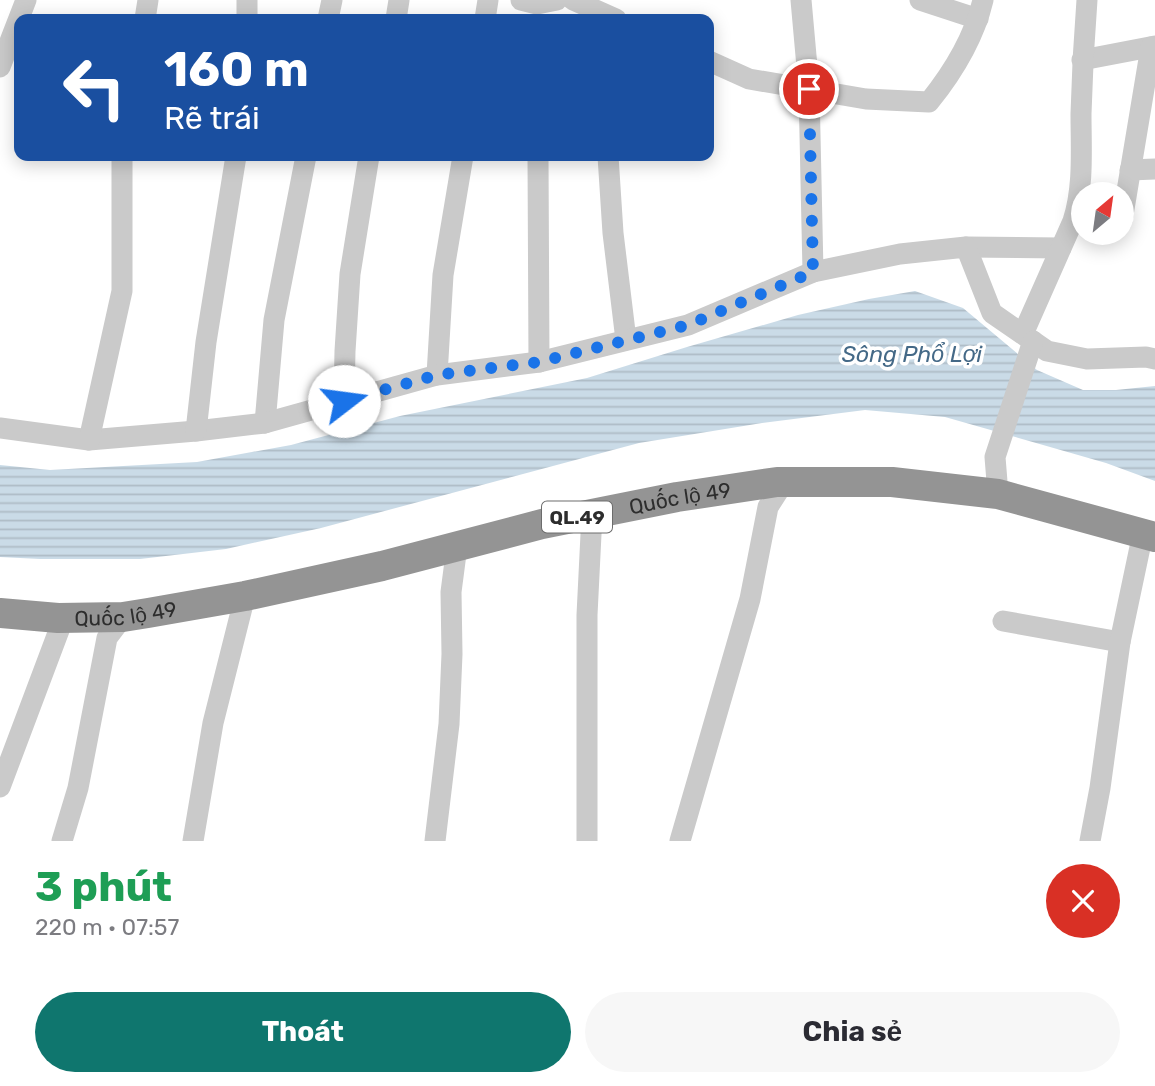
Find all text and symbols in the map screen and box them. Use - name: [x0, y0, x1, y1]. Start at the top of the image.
- text: 160 m: [164, 40, 309, 98]
- icon: left: [49, 42, 140, 133]
- pin: [779, 59, 839, 119]
- icon: arrive: [790, 70, 828, 108]
- text: Rẽ trái: [164, 99, 260, 137]
- north arrow: [1071, 182, 1134, 245]
- map controls: [1071, 182, 1134, 245]
- water label: Sông Phổ Lợi: [842, 340, 984, 368]
- position arrow: [307, 364, 381, 438]
- street label: Quốc lộ 49: [627, 477, 732, 519]
- road number: QL.49: [542, 502, 612, 532]
- street label: Quốc lộ 49: [74, 596, 179, 630]
- text: 3 phút: [35, 862, 172, 912]
- button: close: [1046, 864, 1120, 938]
- text: 220 m · 07:57: [35, 913, 179, 941]
- button: Thoát: [35, 992, 571, 1072]
- button: Chia sẻ: [585, 992, 1120, 1072]

